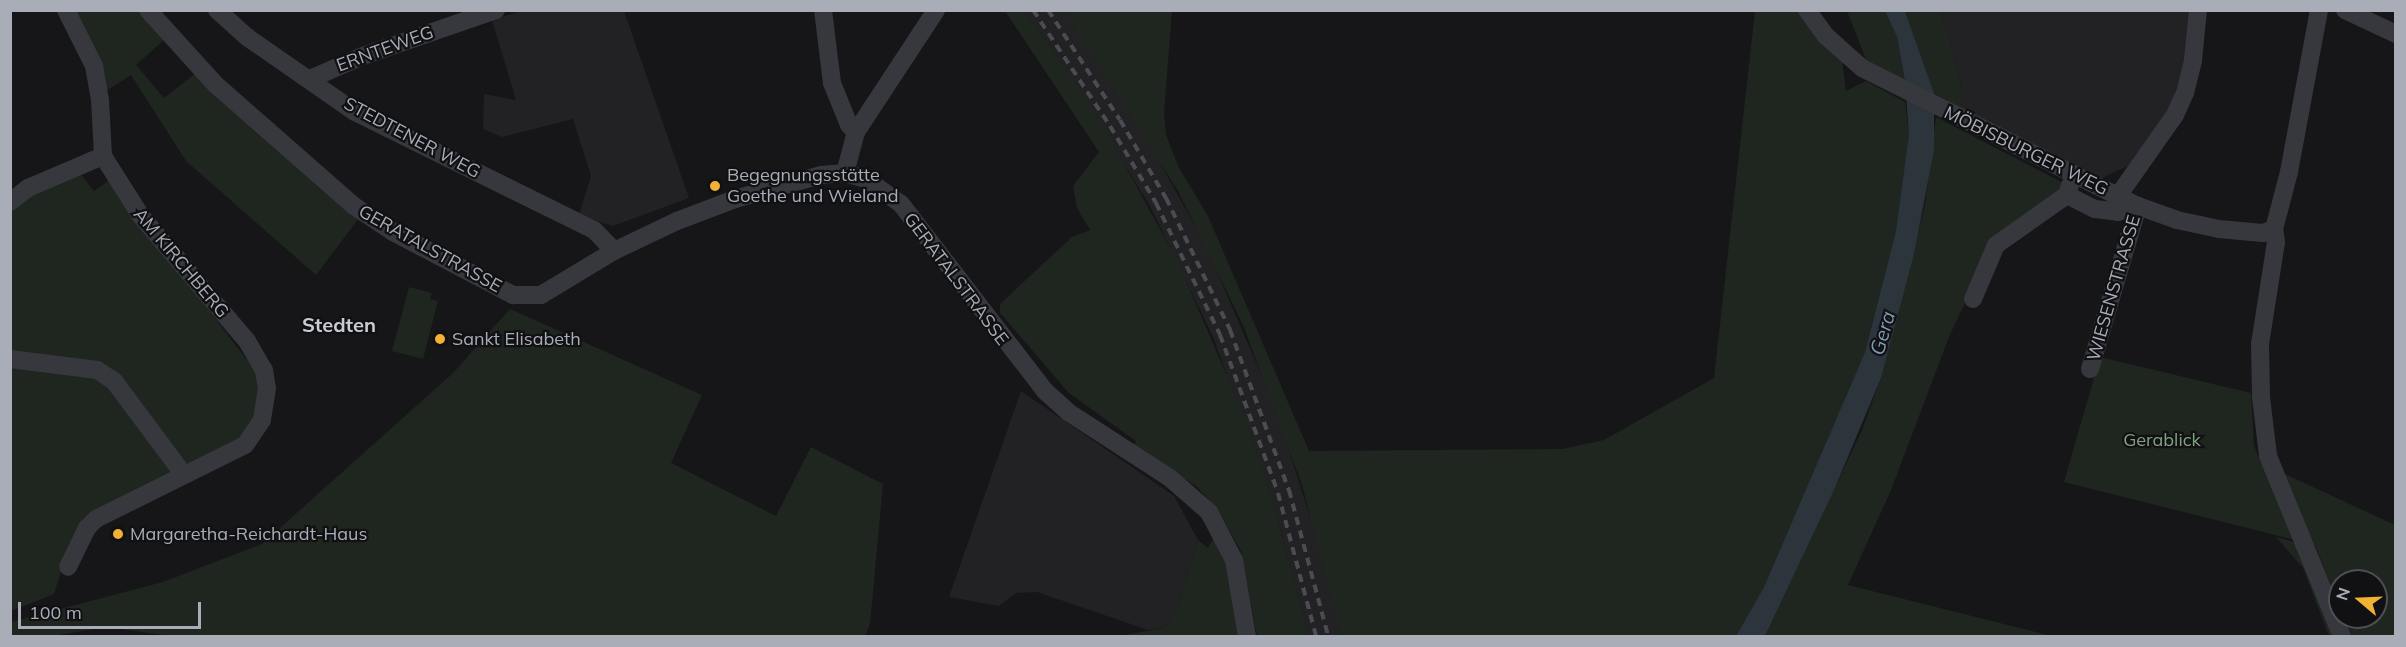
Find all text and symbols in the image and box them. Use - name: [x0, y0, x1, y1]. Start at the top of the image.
- street label: ERNTEWEG: [334, 21, 436, 77]
- street label: STEDTENER WEG: [340, 93, 484, 183]
- street label: MÖBISBURGER WEG: [1940, 102, 2112, 200]
- place label: Begegnungsstätte Goethe und Wieland: [727, 165, 899, 207]
- marker: Begegnungsstätte Goethe und Wieland: [708, 179, 722, 193]
- street label: GERATALSTRASSE: [355, 201, 505, 297]
- street label: AM KIRCHBERG: [129, 204, 233, 322]
- street label: GERATALSTRASSE: [899, 209, 1013, 349]
- street label: WIESENSTRASSE: [2083, 213, 2145, 363]
- water label: Gera: [1864, 308, 1900, 358]
- district label: Stedten: [302, 312, 376, 336]
- place label: Sankt Elisabeth: [452, 328, 581, 350]
- marker: Sankt Elisabeth: [433, 332, 447, 346]
- park label: Gerablick: [2123, 429, 2201, 451]
- place label: Margaretha-Reichardt-Haus: [130, 523, 367, 545]
- marker: Margaretha-Reichardt-Haus: [111, 527, 125, 541]
- north arrow: [2328, 569, 2388, 629]
- text: N: [2331, 585, 2354, 603]
- scale bar: [21, 590, 204, 628]
- text: 100 m: [29, 601, 82, 624]

